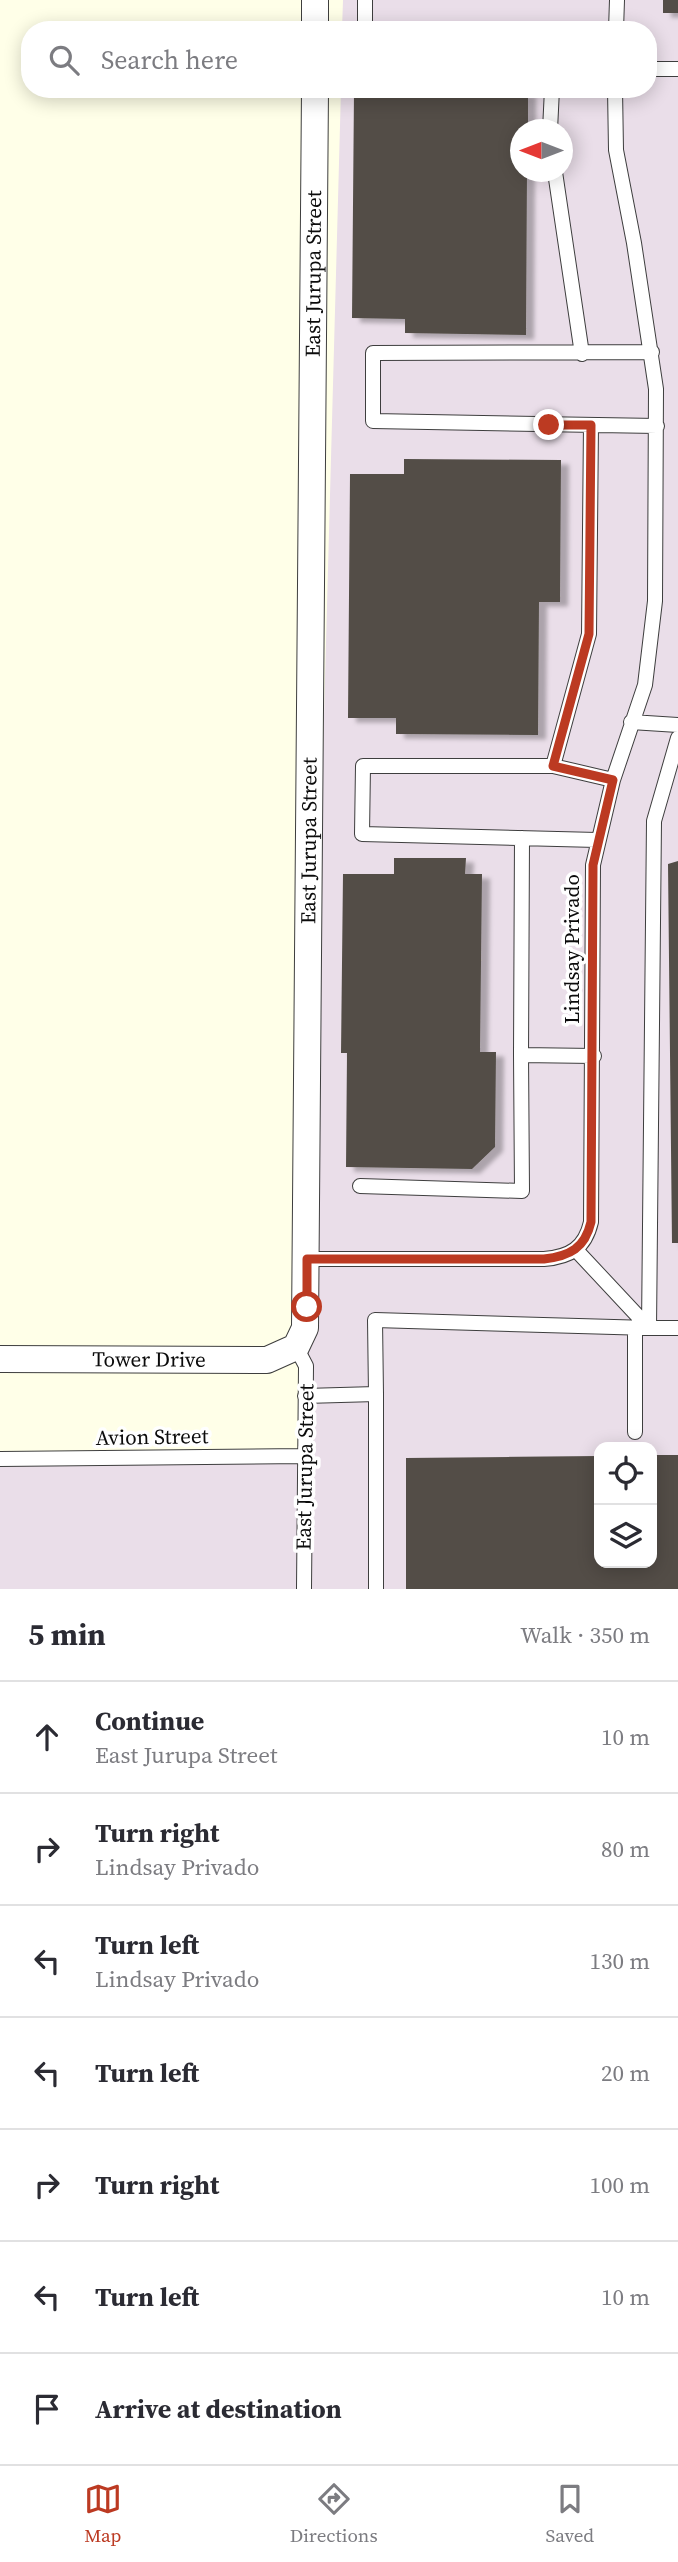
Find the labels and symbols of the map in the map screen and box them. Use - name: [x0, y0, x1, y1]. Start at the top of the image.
- north arrow: [510, 119, 573, 182]
- street label: East Jurupa Street: [298, 190, 328, 357]
- route end: [533, 409, 564, 440]
- street label: East Jurupa Street: [293, 757, 324, 924]
- street label: Lindsay Privado: [557, 874, 586, 1024]
- route start: [291, 1291, 322, 1322]
- street label: Tower Drive: [92, 1344, 206, 1374]
- street label: East Jurupa Street: [289, 1383, 320, 1551]
- street label: Avion Street: [95, 1421, 209, 1452]

